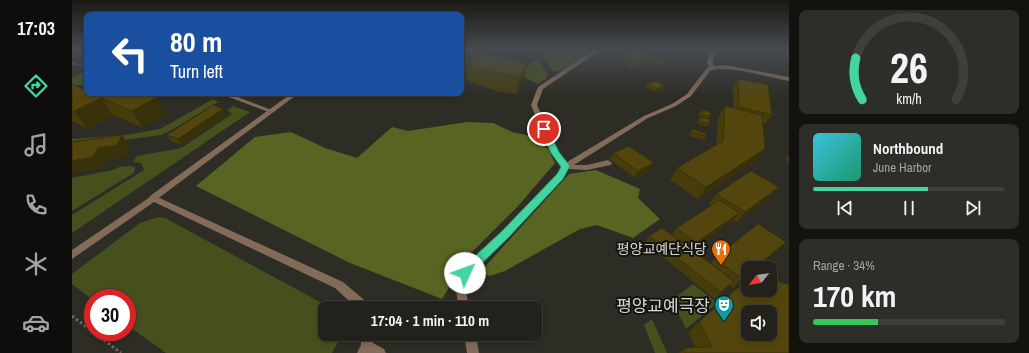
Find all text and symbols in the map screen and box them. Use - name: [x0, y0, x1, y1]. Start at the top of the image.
- text: 17:03: [17, 16, 55, 41]
- text: 80 m: [170, 23, 222, 61]
- icon: left: [104, 28, 156, 80]
- text: 26: [890, 40, 928, 96]
- text: Turn left: [170, 59, 223, 84]
- icon: directions: [22, 72, 50, 100]
- text: km/h: [896, 89, 922, 108]
- pin: [527, 112, 561, 146]
- icon: arrive: [533, 118, 555, 140]
- icon: music: [22, 131, 50, 159]
- text: Northbound: [873, 138, 943, 159]
- text: June Harbor: [873, 159, 932, 176]
- icon: phone: [22, 191, 50, 219]
- icon: previous: [834, 197, 856, 219]
- icon: pause: [898, 197, 920, 219]
- icon: next: [962, 197, 984, 219]
- restaurant icon: 평양교예단식당: [710, 238, 732, 266]
- place label: 평양교예단식당: [617, 240, 707, 258]
- icon: climate: [22, 250, 50, 278]
- position arrow: [444, 252, 486, 294]
- text: Range · 34%: [813, 257, 875, 274]
- north arrow: [741, 261, 777, 297]
- map controls: [741, 261, 777, 341]
- text: 170 km: [813, 276, 896, 316]
- speed limit sign: 30: [84, 289, 136, 341]
- place label: 평양교예극장: [616, 294, 710, 317]
- theatre icon: 평양교예극장: [713, 294, 735, 322]
- button: sound: [741, 305, 777, 341]
- icon: car: [22, 309, 50, 337]
- text: 17:04 · 1 min · 110 m: [371, 310, 489, 331]

